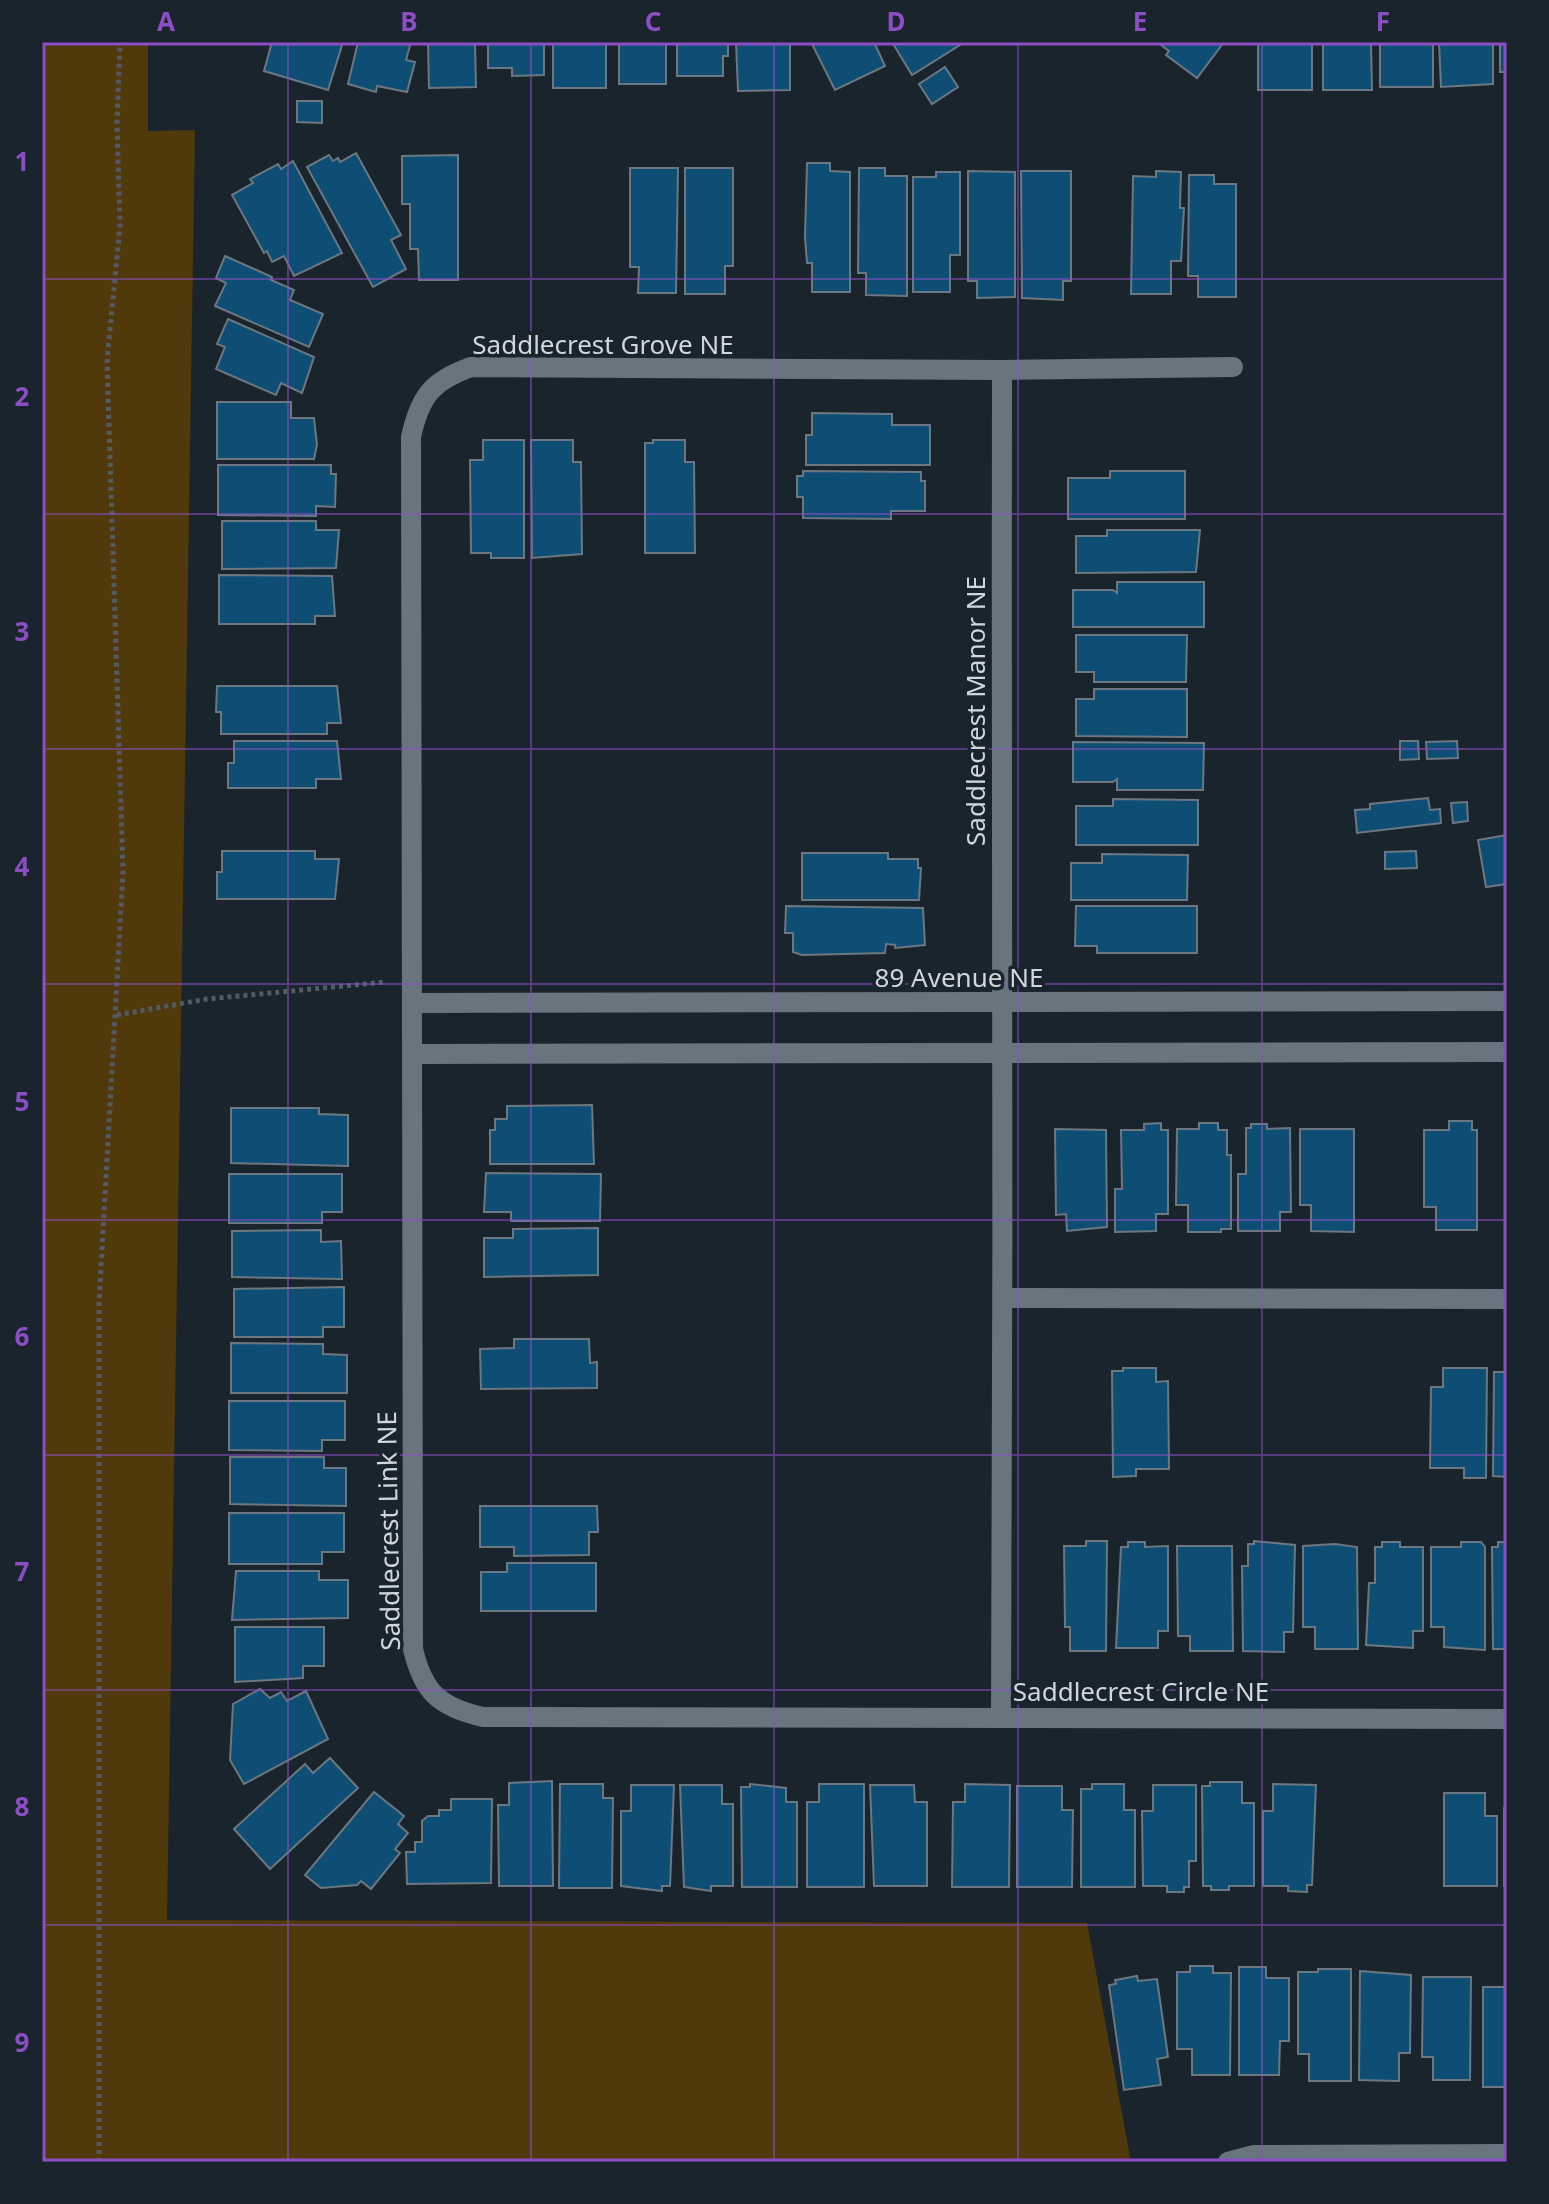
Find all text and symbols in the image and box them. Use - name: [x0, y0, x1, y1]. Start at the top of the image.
- text: A: [157, 3, 175, 39]
- text: B: [400, 3, 418, 39]
- text: C: [645, 3, 661, 39]
- text: D: [886, 3, 906, 39]
- text: E: [1133, 3, 1147, 39]
- text: F: [1376, 3, 1390, 39]
- text: 1: [15, 143, 29, 179]
- street label: Saddlecrest Grove NE: [472, 326, 734, 362]
- text: 2: [15, 378, 30, 414]
- street label: Saddlecrest Manor NE: [957, 576, 993, 846]
- text: 3: [15, 613, 29, 649]
- text: 4: [15, 848, 30, 884]
- street label: 89 Avenue NE: [875, 959, 1043, 995]
- text: 5: [15, 1083, 29, 1119]
- text: 6: [15, 1318, 30, 1354]
- street label: Saddlecrest Link NE: [368, 1411, 408, 1651]
- text: 7: [15, 1553, 30, 1589]
- street label: Saddlecrest Circle NE: [1013, 1673, 1269, 1709]
- text: 8: [15, 1788, 29, 1824]
- text: 9: [15, 2024, 29, 2060]

